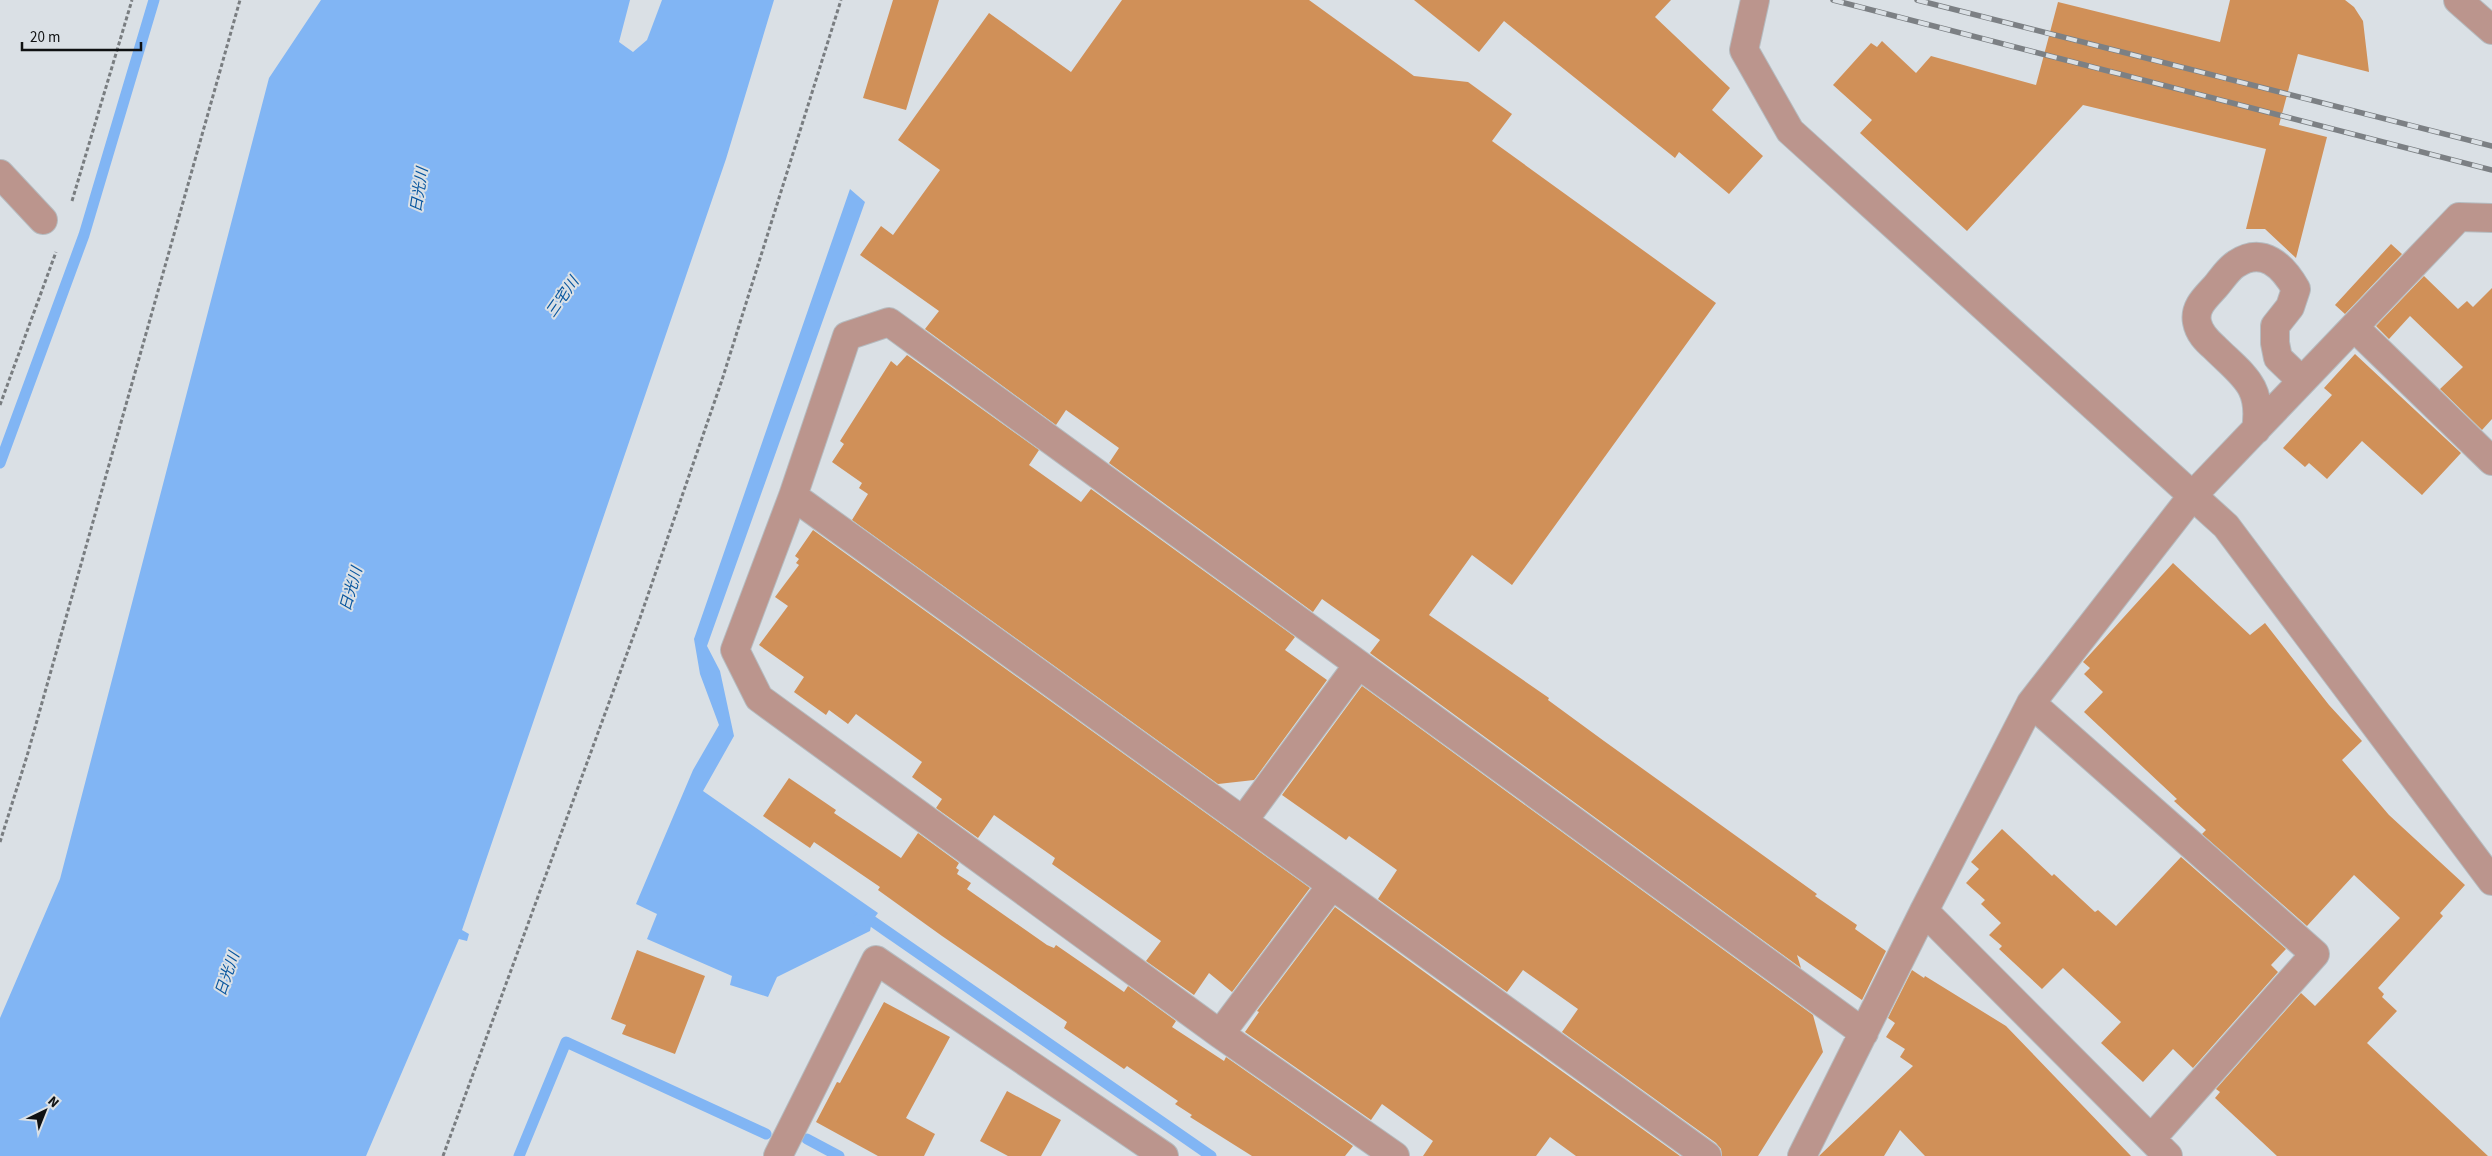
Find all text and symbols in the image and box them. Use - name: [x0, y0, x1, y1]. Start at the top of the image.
- scale bar: [22, 20, 141, 52]
- text: 20 m: [30, 27, 60, 48]
- water label: 日光川: [406, 164, 434, 214]
- water label: 三宅川: [541, 271, 585, 322]
- water label: 日光川: [335, 563, 368, 614]
- water label: 日光川: [210, 948, 245, 999]
- north arrow: [20, 1086, 70, 1136]
- text: N: [43, 1092, 63, 1113]

